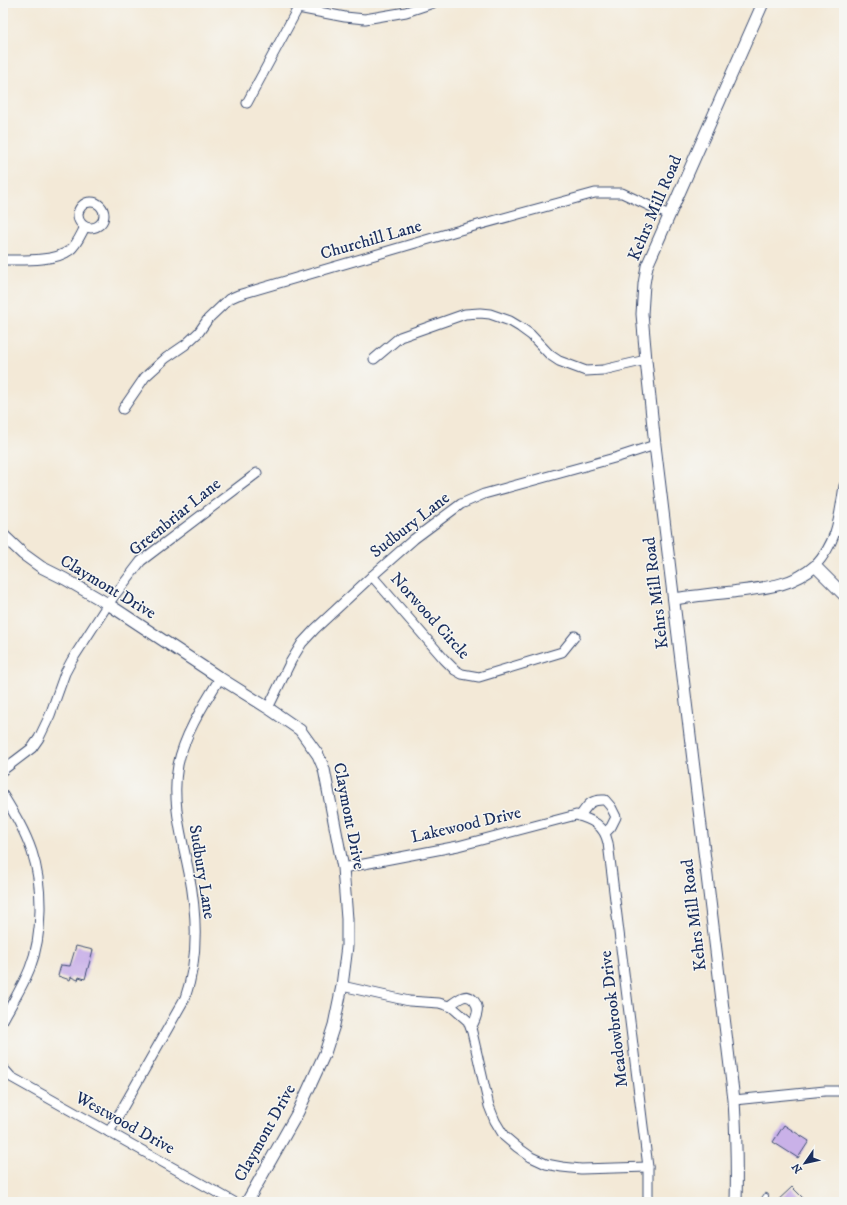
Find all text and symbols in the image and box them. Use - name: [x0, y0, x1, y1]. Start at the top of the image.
- street label: Kehrs Mill Road: [623, 152, 687, 264]
- street label: Churchill Lane: [318, 215, 424, 265]
- street label: Greenbriar Lane: [124, 473, 226, 561]
- street label: Sudbury Lane: [366, 487, 454, 563]
- street label: Kehrs Mill Road: [638, 535, 674, 650]
- street label: Claymont Drive: [56, 550, 160, 624]
- street label: Norwood Circle: [385, 568, 475, 664]
- street label: Claymont Drive: [328, 761, 370, 871]
- street label: Lakewood Drive: [409, 802, 523, 848]
- street label: Sudbury Lane: [184, 823, 220, 921]
- street label: Kehrs Mill Road: [676, 857, 712, 972]
- street label: Meadowbrook Drive: [595, 949, 633, 1089]
- street label: Claymont Drive: [229, 1080, 301, 1186]
- street label: Westwood Drive: [71, 1086, 179, 1159]
- north arrow: [785, 1143, 825, 1183]
- text: N: [789, 1160, 806, 1176]

